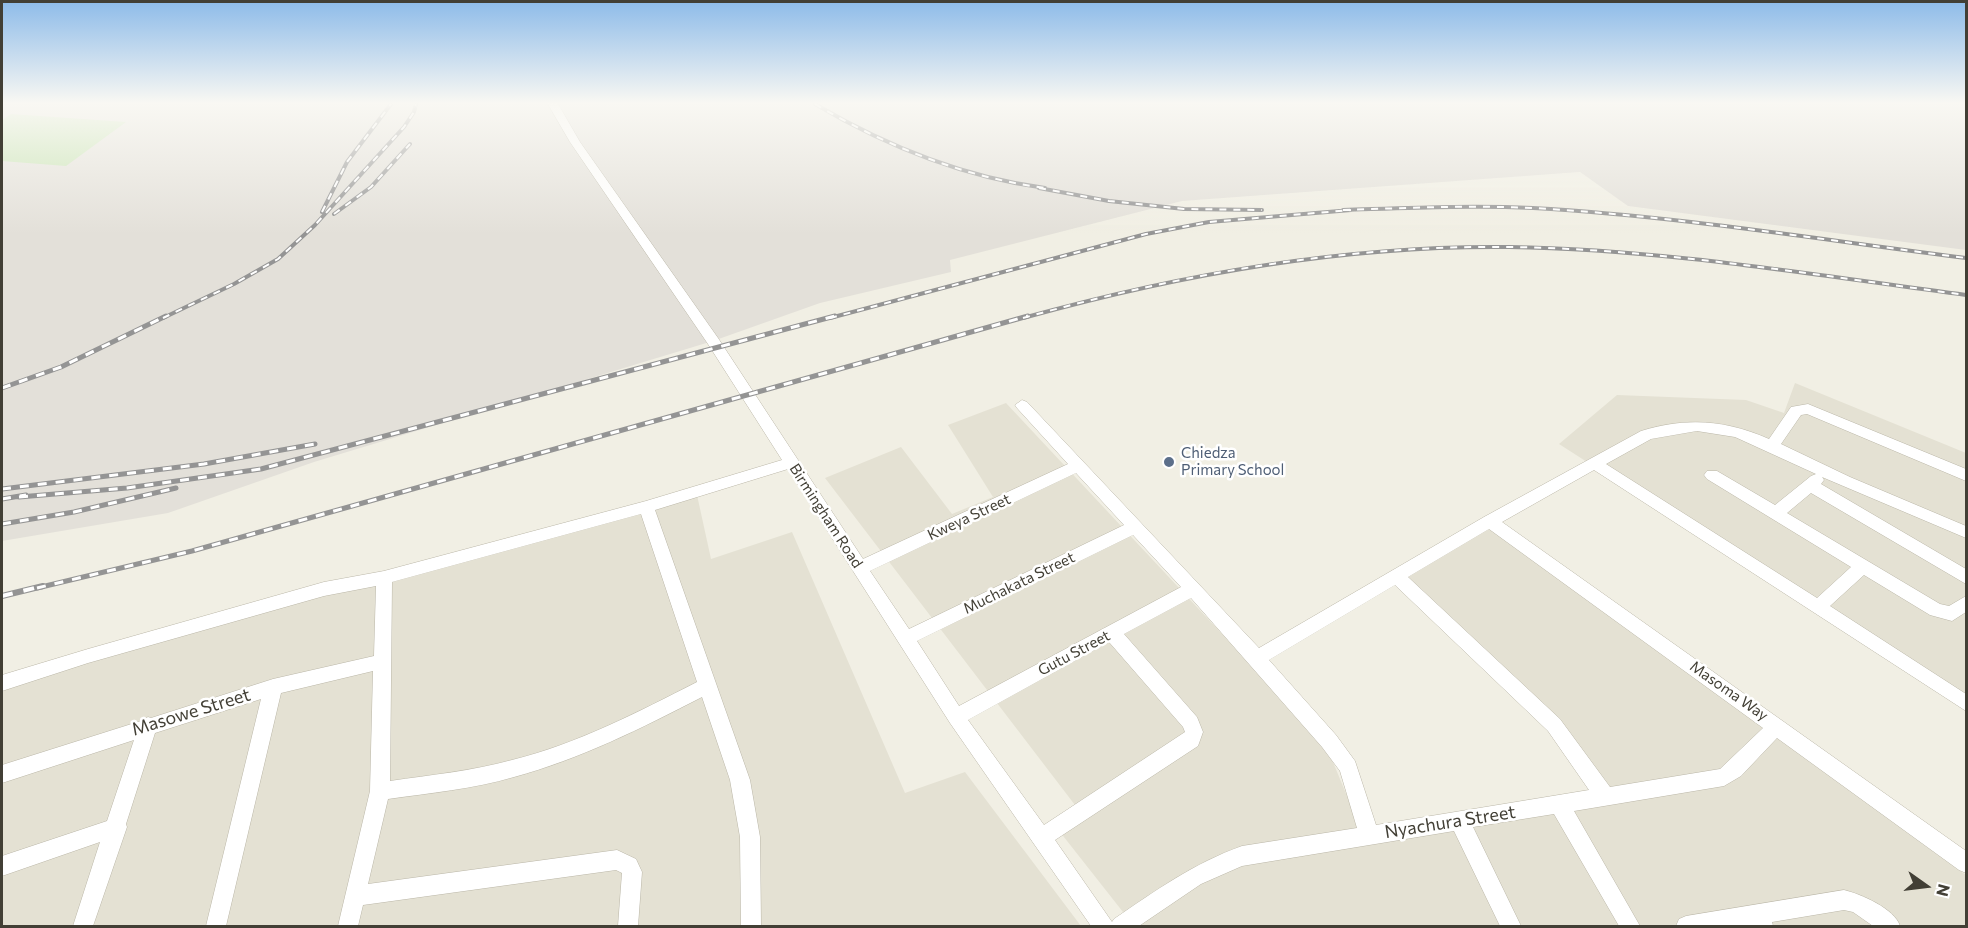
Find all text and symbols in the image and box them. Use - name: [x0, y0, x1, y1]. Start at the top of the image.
- place label: Chiedza Primary School: [1181, 444, 1284, 479]
- marker: Chiedza Primary School: [1162, 455, 1176, 469]
- street label: Birmingham Road: [786, 461, 866, 571]
- street label: Kweya Street: [925, 490, 1013, 544]
- street label: Muchakata Street: [960, 548, 1078, 618]
- street label: Gutu Street: [1035, 626, 1113, 680]
- street label: Masoma Way: [1686, 657, 1772, 725]
- street label: Masowe Street: [129, 684, 253, 740]
- street label: Nyachura Street: [1383, 801, 1517, 843]
- north arrow: [1896, 856, 1956, 916]
- text: N: [1933, 882, 1955, 899]

